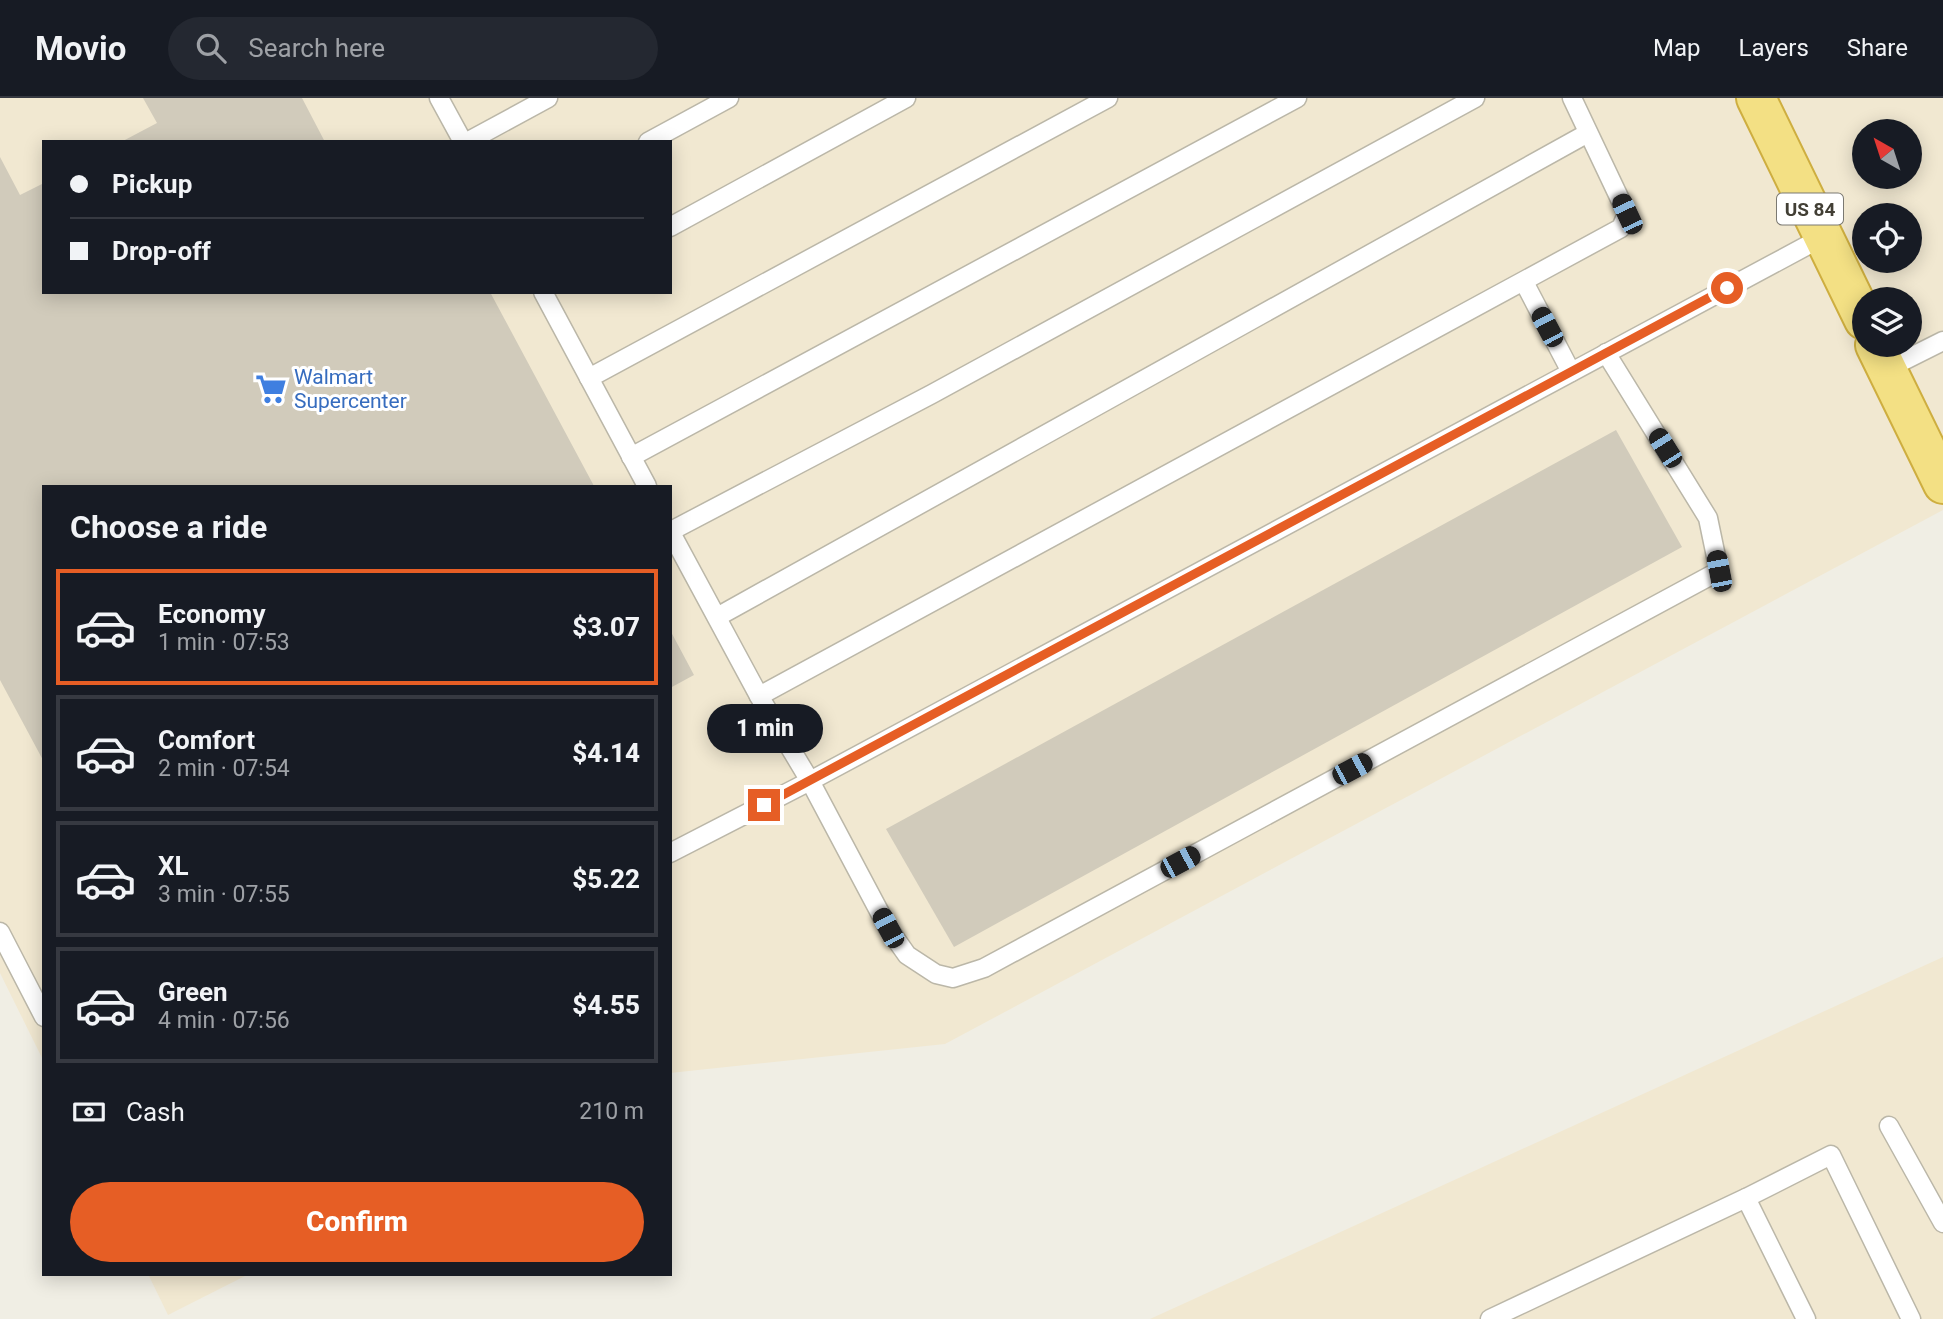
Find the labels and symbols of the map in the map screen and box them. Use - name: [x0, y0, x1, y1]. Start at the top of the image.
- north arrow: [1852, 119, 1922, 189]
- car: [1609, 191, 1646, 237]
- road number: US 84: [1777, 194, 1843, 225]
- route start: [1711, 272, 1743, 304]
- car: [1528, 304, 1567, 350]
- place label: Walmart Supercenter: [294, 365, 407, 413]
- supermarket icon: Walmart Supercenter: [254, 372, 288, 406]
- car: [1645, 425, 1686, 471]
- car: [1705, 548, 1734, 594]
- callout: 1 min: [706, 704, 822, 752]
- car: [1329, 750, 1376, 788]
- route end: [748, 789, 780, 821]
- car: [1157, 843, 1204, 881]
- car: [869, 905, 908, 951]

